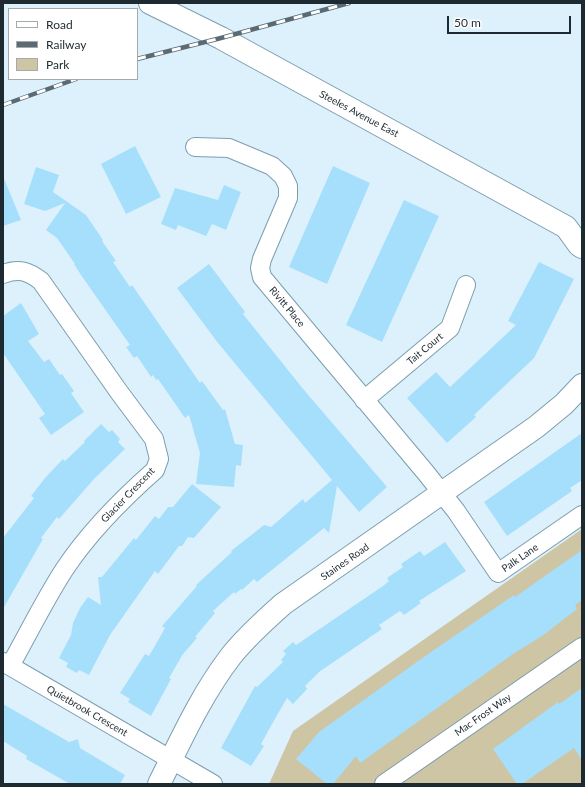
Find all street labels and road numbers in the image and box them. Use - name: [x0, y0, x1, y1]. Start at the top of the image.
- street label: Steeles Avenue East: [317, 88, 401, 140]
- street label: Rivitt Place: [267, 284, 307, 330]
- street label: Tait Court: [405, 330, 445, 368]
- street label: Glacier Crescent: [99, 465, 157, 525]
- street label: Staines Road: [319, 541, 371, 583]
- street label: Palk Lane: [499, 541, 541, 575]
- street label: Quietbrook Crescent: [44, 683, 130, 739]
- street label: Mac Frost Way: [453, 691, 513, 739]

